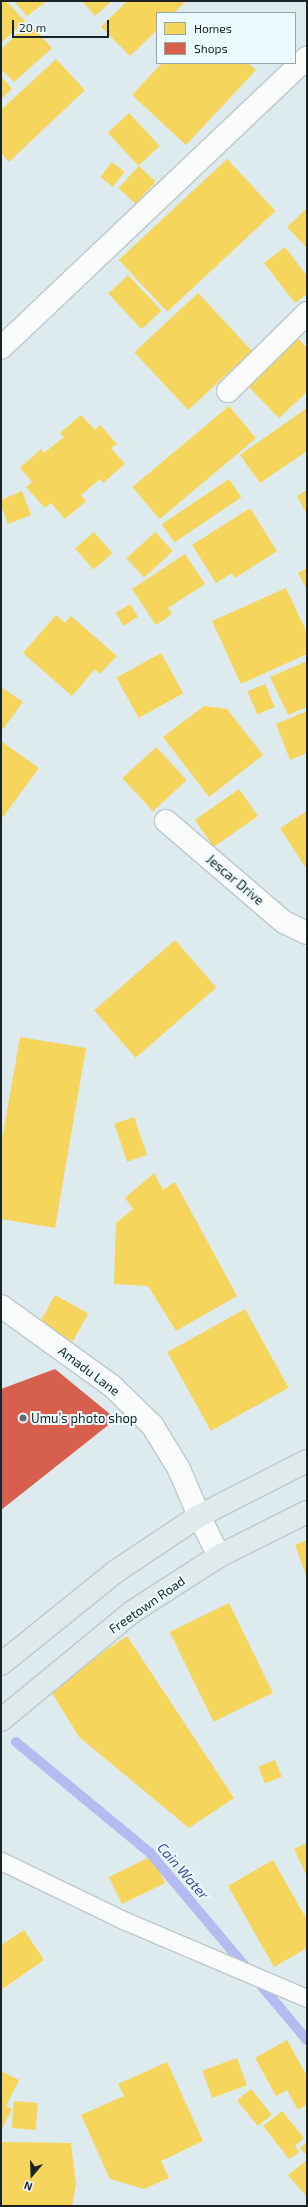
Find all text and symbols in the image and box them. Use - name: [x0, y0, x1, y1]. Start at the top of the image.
- scale bar: [14, 12, 111, 38]
- legend: [156, 12, 296, 64]
- text: 20 m: [19, 20, 46, 34]
- text: Homes: [194, 21, 232, 35]
- text: Shops: [194, 41, 228, 55]
- street label: Jescar Drive: [203, 851, 267, 909]
- street label: Amadu Lane: [55, 1343, 123, 1399]
- place label: Umu’s photo shop: [31, 1410, 137, 1426]
- marker: Umu’s photo shop: [18, 1413, 28, 1423]
- street label: Freetown Road: [106, 1573, 188, 1637]
- water label: Cain Water: [154, 1839, 212, 1903]
- north arrow: [12, 2155, 52, 2195]
- text: N: [22, 2179, 34, 2194]

